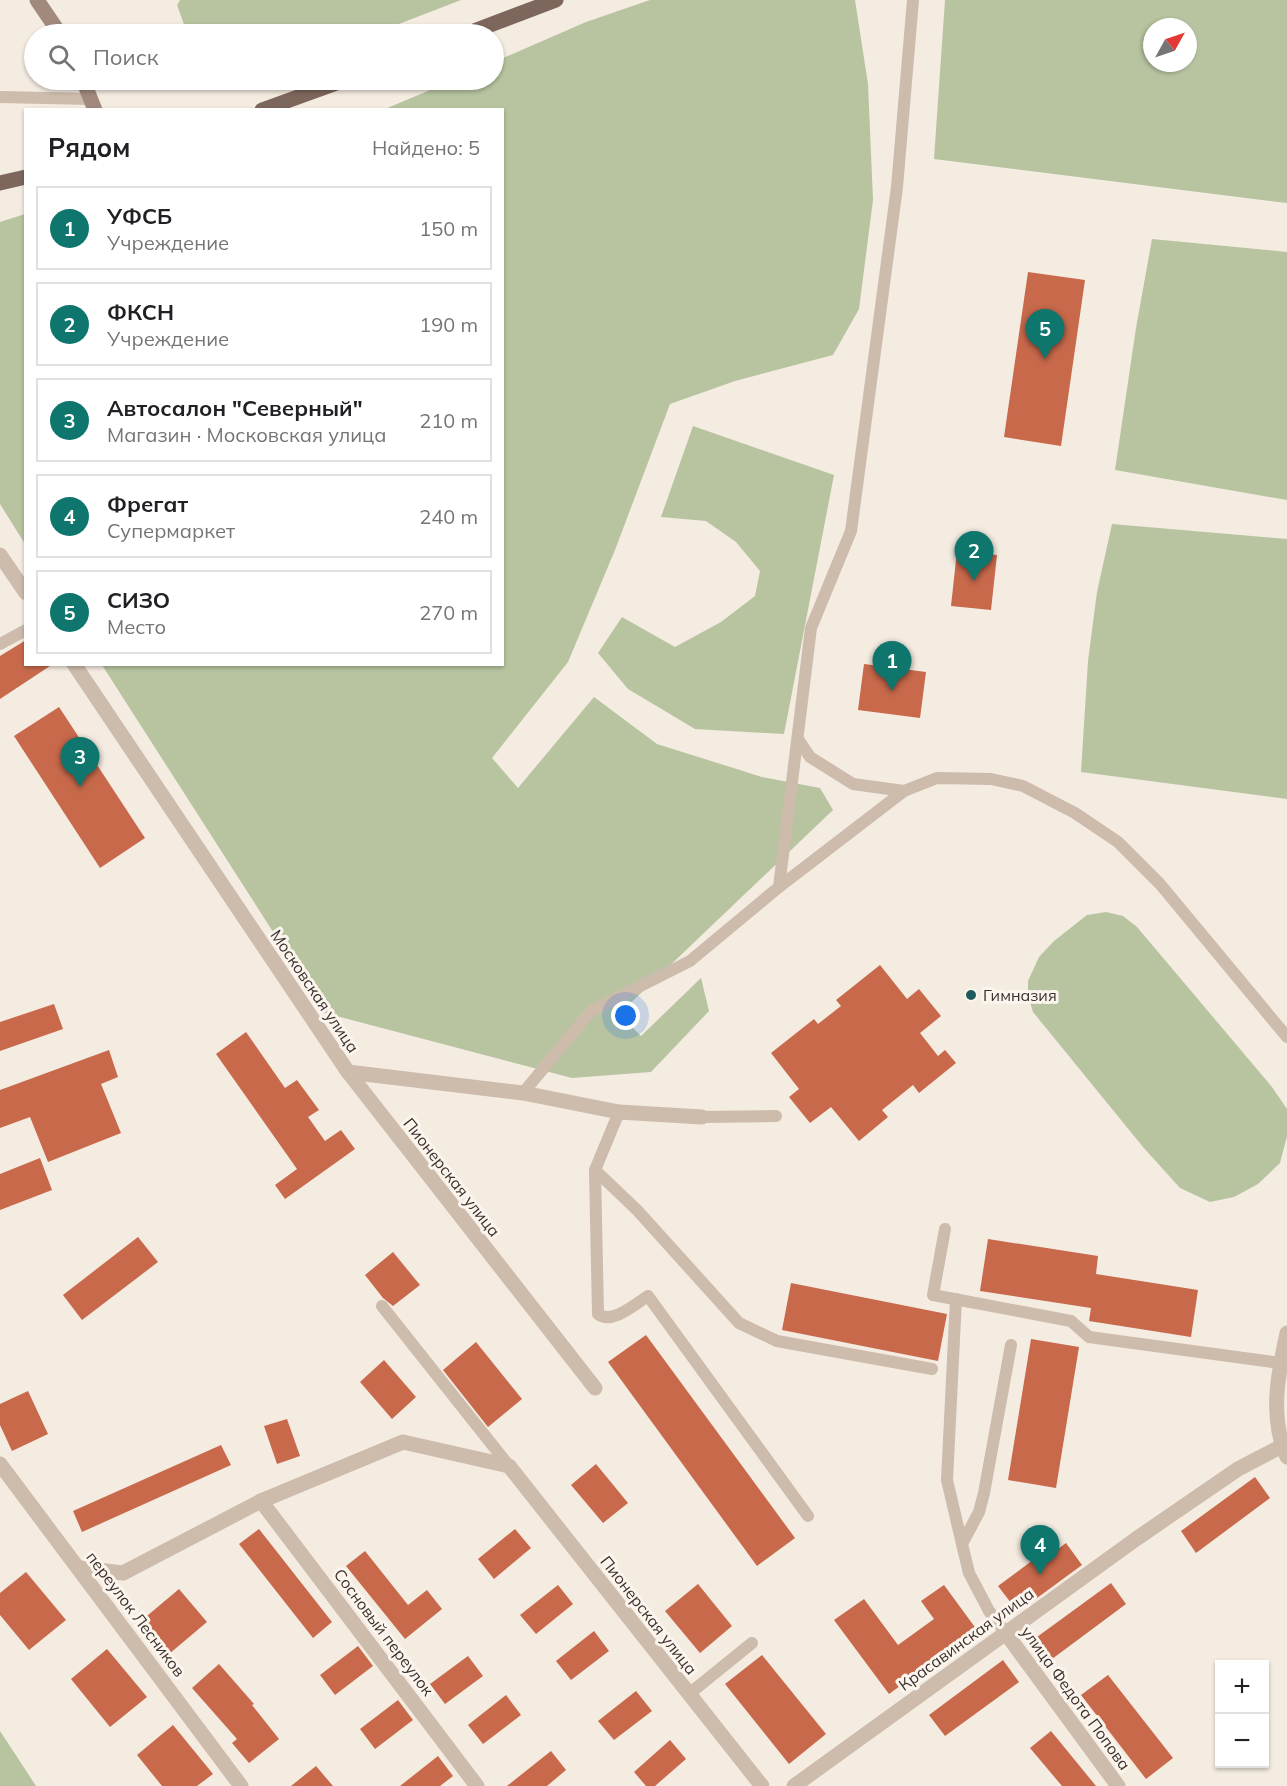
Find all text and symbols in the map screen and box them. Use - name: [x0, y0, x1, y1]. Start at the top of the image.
- north arrow: [1143, 18, 1197, 72]
- search box: [24, 24, 504, 90]
- icon: search: [45, 41, 78, 74]
- text: Поиск: [93, 43, 159, 71]
- text: Рядом: [48, 131, 131, 164]
- text: Найдено: 5: [372, 135, 480, 160]
- text: УФСБ: [107, 202, 172, 230]
- text: 1: [64, 216, 76, 241]
- text: 150 m: [419, 216, 478, 241]
- text: Учреждение: [107, 230, 229, 255]
- text: ФКСН: [107, 298, 174, 326]
- pin: 5: [1026, 310, 1064, 359]
- text: 2: [64, 312, 76, 337]
- text: 190 m: [419, 312, 478, 337]
- text: Учреждение: [107, 326, 229, 351]
- text: Автосалон "Северный": [107, 394, 363, 422]
- text: 3: [64, 408, 76, 433]
- text: 210 m: [419, 408, 478, 433]
- text: Магазин · Московская улица: [107, 422, 387, 447]
- text: Фрегат: [107, 490, 188, 518]
- text: 4: [64, 504, 76, 529]
- text: 240 m: [419, 504, 478, 529]
- text: Супермаркет: [107, 518, 235, 543]
- pin: 2: [954, 532, 994, 581]
- text: СИЗО: [107, 586, 170, 614]
- text: 5: [64, 600, 76, 625]
- text: 270 m: [419, 600, 478, 625]
- text: Место: [107, 614, 166, 639]
- pin: 1: [872, 642, 912, 691]
- pin: 3: [60, 738, 100, 787]
- street label: Московская улица: [266, 926, 364, 1056]
- place label: Гимназия: [983, 985, 1057, 1005]
- marker: Гимназия: [964, 988, 978, 1002]
- your location: [611, 1001, 640, 1030]
- street label: Пионерская улица: [399, 1114, 505, 1240]
- pin: 4: [1020, 1526, 1060, 1575]
- street label: переулок Лесников: [82, 1547, 190, 1681]
- street label: Пионерская улица: [596, 1552, 702, 1678]
- street label: Сосновый переулок: [330, 1565, 439, 1700]
- street label: Красавинская улица: [895, 1583, 1037, 1695]
- street label: улица Федота Попова: [1017, 1622, 1135, 1774]
- map controls: [1215, 1660, 1269, 1768]
- button: +: [1215, 1660, 1269, 1714]
- button: −: [1215, 1714, 1269, 1768]

